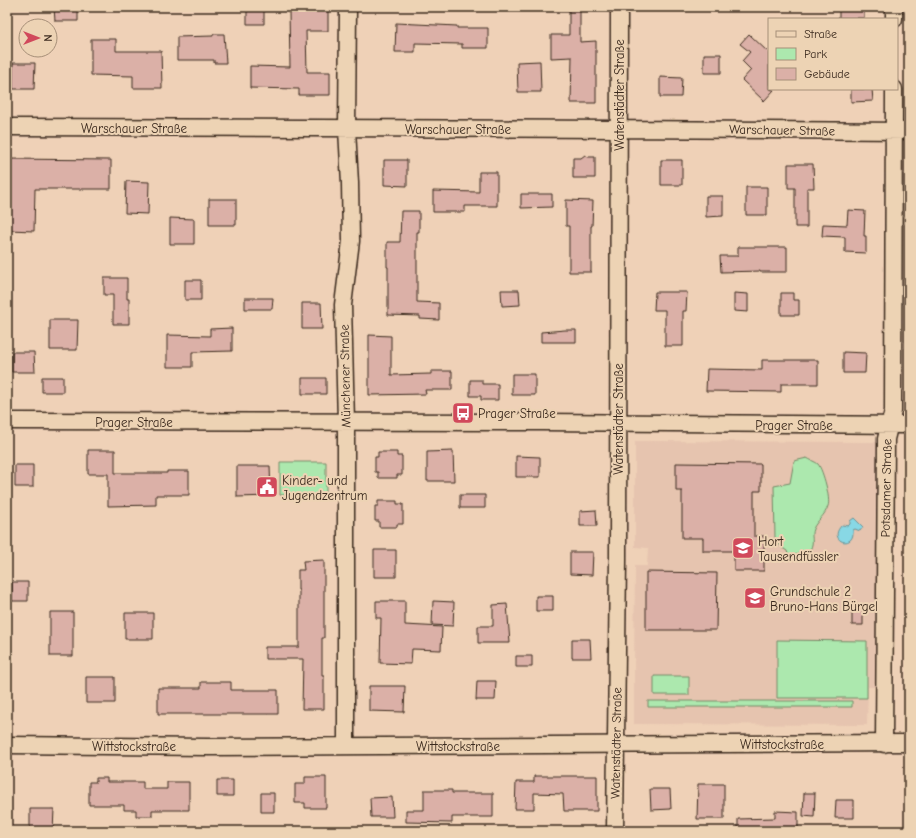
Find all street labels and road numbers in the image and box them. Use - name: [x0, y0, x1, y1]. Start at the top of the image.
- street label: Watenstädter Straße: [612, 39, 627, 151]
- street label: Warschauer Straße: [81, 121, 188, 136]
- street label: Warschauer Straße: [405, 122, 512, 137]
- street label: Warschauer Straße: [729, 122, 836, 138]
- street label: Münchener Straße: [337, 324, 353, 428]
- street label: Watenstädter Straße: [611, 363, 626, 475]
- street label: Prager Straße: [95, 415, 173, 430]
- street label: Prager Straße: [755, 418, 833, 433]
- street label: Potsdamer Straße: [878, 438, 894, 538]
- street label: Watenstädter Straße: [608, 687, 624, 799]
- street label: Wittstockstraße: [740, 737, 824, 752]
- street label: Wittstockstraße: [92, 739, 176, 754]
- street label: Wittstockstraße: [416, 739, 500, 754]

